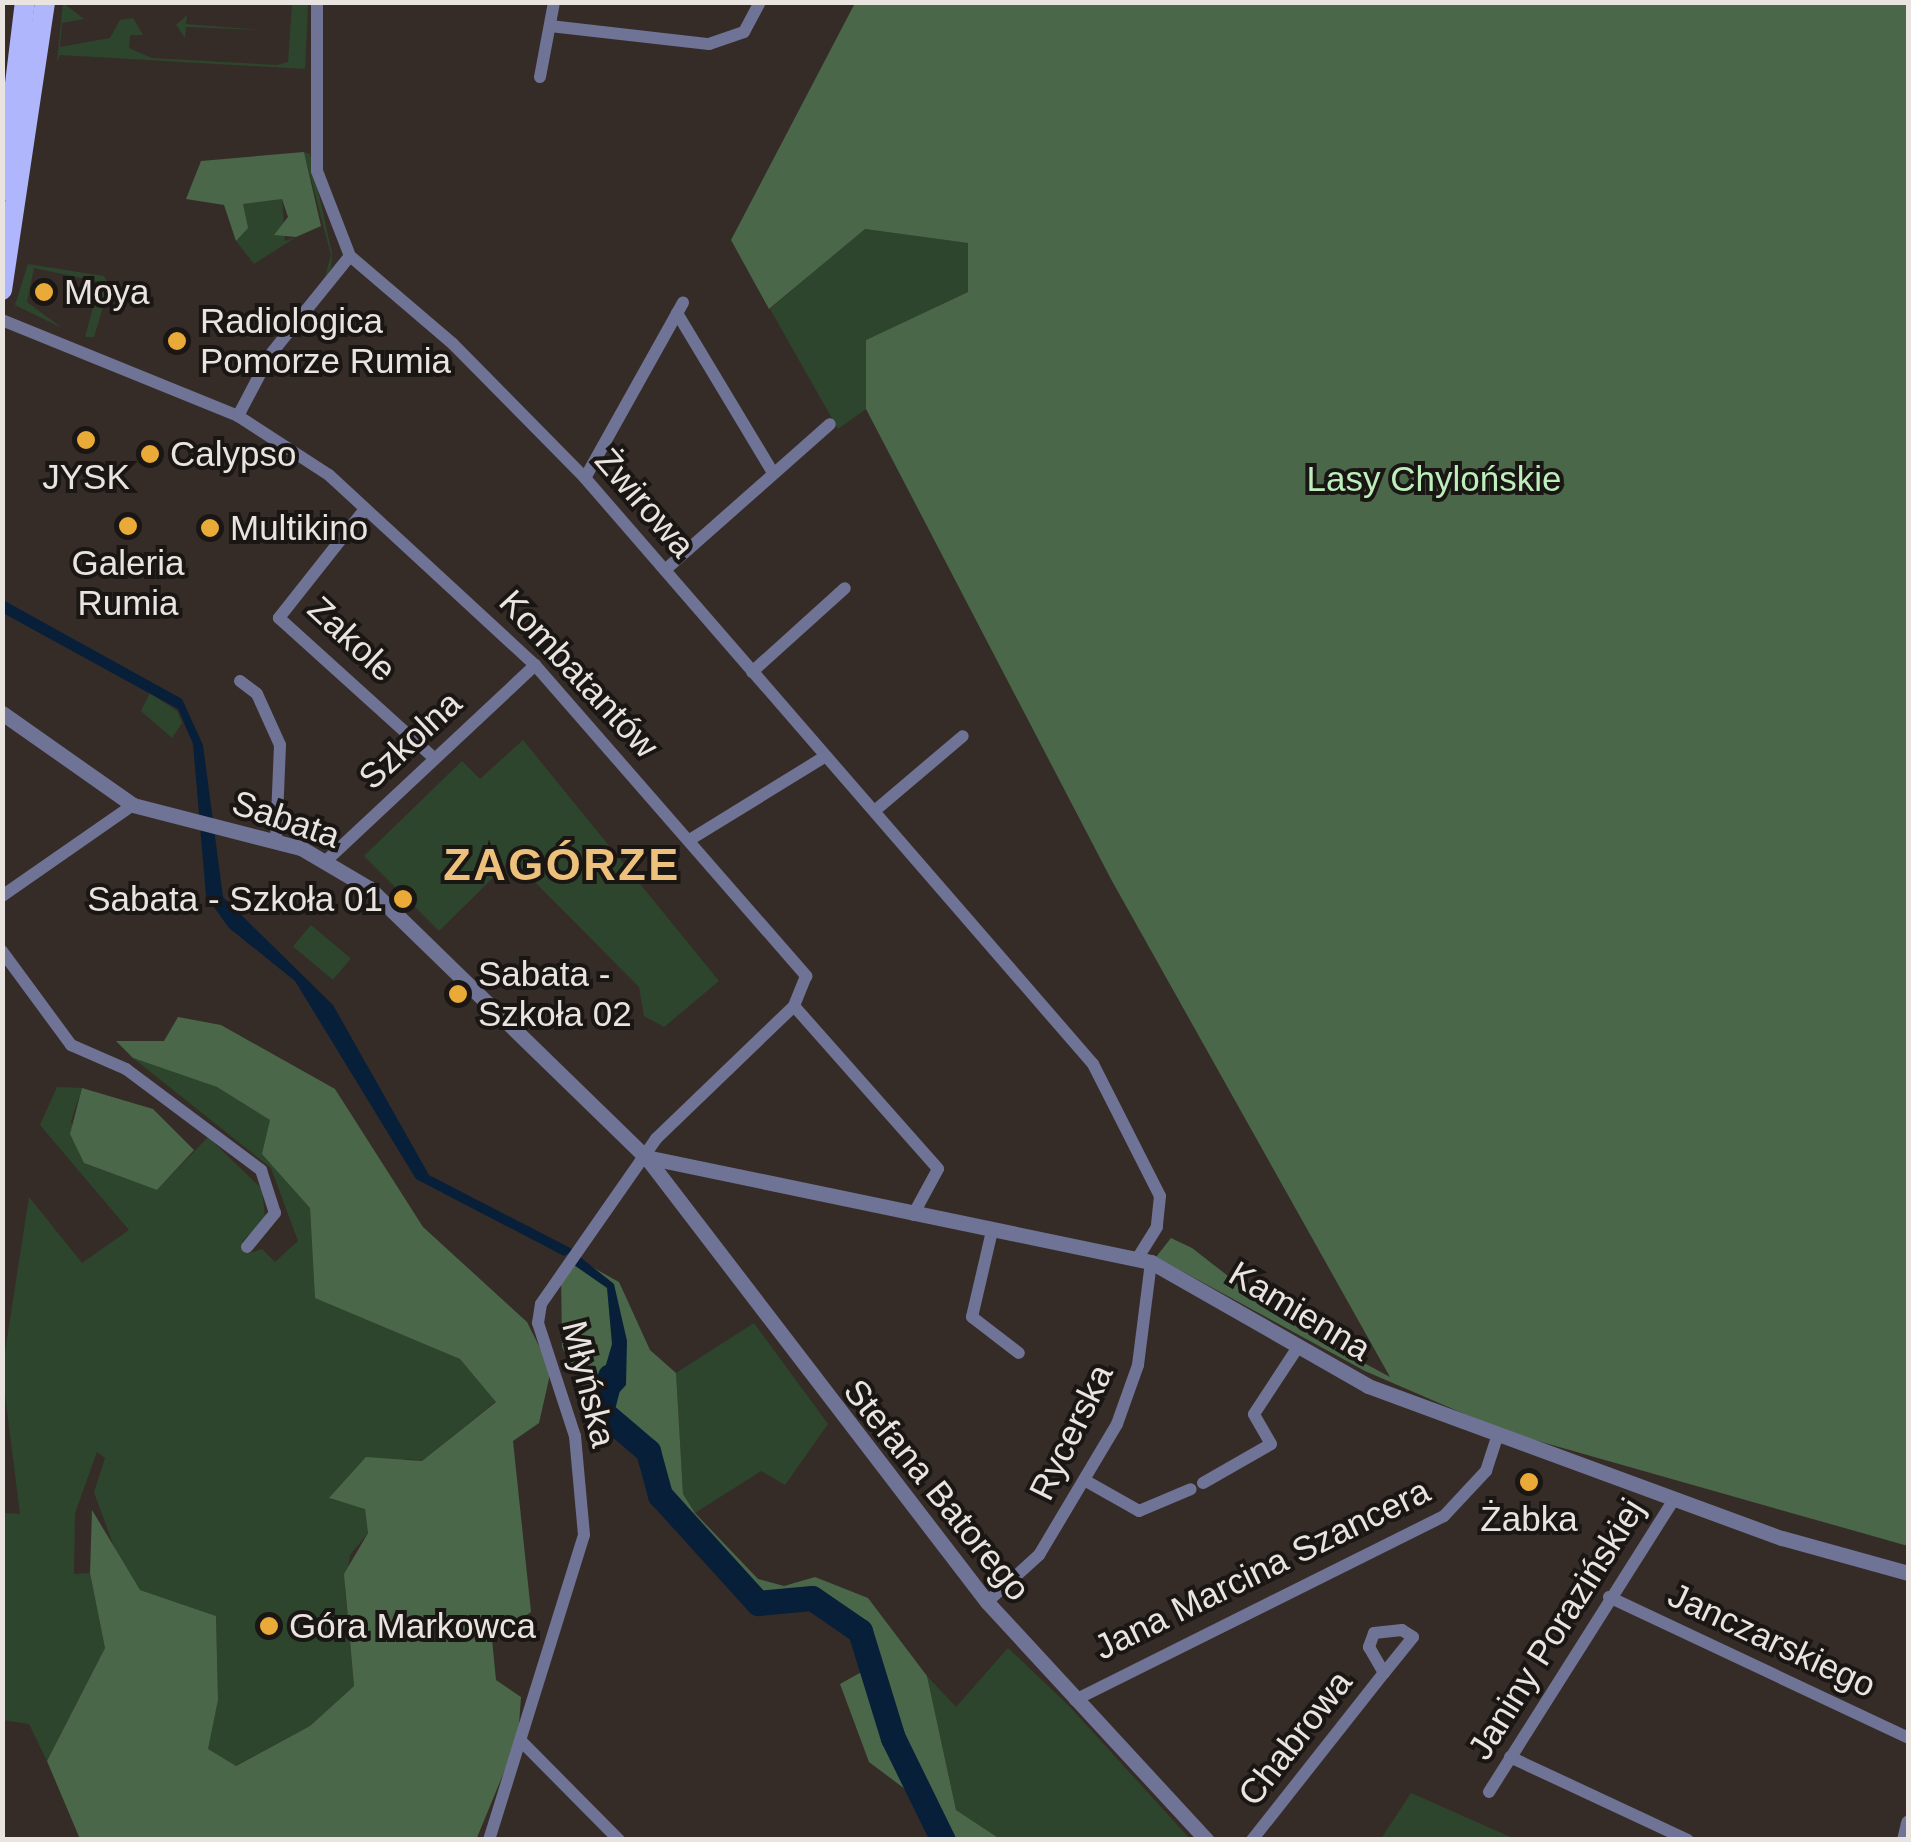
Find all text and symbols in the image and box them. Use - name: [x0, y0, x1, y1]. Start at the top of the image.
- place label: Moya: [64, 271, 150, 313]
- marker: Moya: [33, 281, 55, 303]
- place label: Radiologica Pomorze Rumia: [200, 300, 451, 382]
- marker: Radiologica Pomorze Rumia: [164, 328, 190, 354]
- marker: JYSK: [75, 429, 97, 451]
- place label: Calypso: [170, 433, 296, 475]
- street label: Żwirowa: [586, 440, 704, 566]
- marker: Calypso: [139, 443, 161, 465]
- place label: JYSK: [42, 456, 130, 498]
- park label: Lasy Chylońskie: [1307, 458, 1561, 500]
- place label: Multikino: [230, 507, 368, 549]
- marker: Galeria Rumia: [117, 515, 139, 537]
- marker: Multikino: [199, 517, 221, 539]
- place label: Galeria Rumia: [72, 542, 184, 624]
- street label: Kombatantów: [491, 581, 667, 767]
- street label: Zakole: [299, 588, 405, 690]
- street label: Szkolna: [350, 682, 470, 798]
- street label: Sabata: [227, 781, 345, 857]
- district label: ZAGÓRZE: [443, 838, 681, 892]
- place label: Sabata - Szkoła 01: [87, 878, 383, 920]
- marker: Sabata - Szkoła 01: [392, 888, 414, 910]
- place label: Sabata - Szkoła 02: [478, 953, 632, 1035]
- marker: Sabata - Szkoła 02: [447, 983, 469, 1005]
- street label: Kamienna: [1222, 1252, 1378, 1370]
- street label: Młyńska: [553, 1317, 625, 1451]
- street label: Rycerska: [1020, 1357, 1122, 1507]
- street label: Stefana Batorego: [835, 1371, 1039, 1609]
- street label: Jana Marcina Szancera: [1088, 1470, 1436, 1668]
- marker: Żabka: [1518, 1471, 1540, 1493]
- street label: Janiny Porazińskiej: [1459, 1491, 1653, 1767]
- place label: Żabka: [1480, 1498, 1578, 1540]
- street label: Janczarskiego: [1662, 1574, 1882, 1706]
- place label: Góra Markowca: [289, 1605, 536, 1647]
- marker: Góra Markowca: [258, 1615, 280, 1637]
- street label: Chabrowa: [1229, 1662, 1361, 1814]

